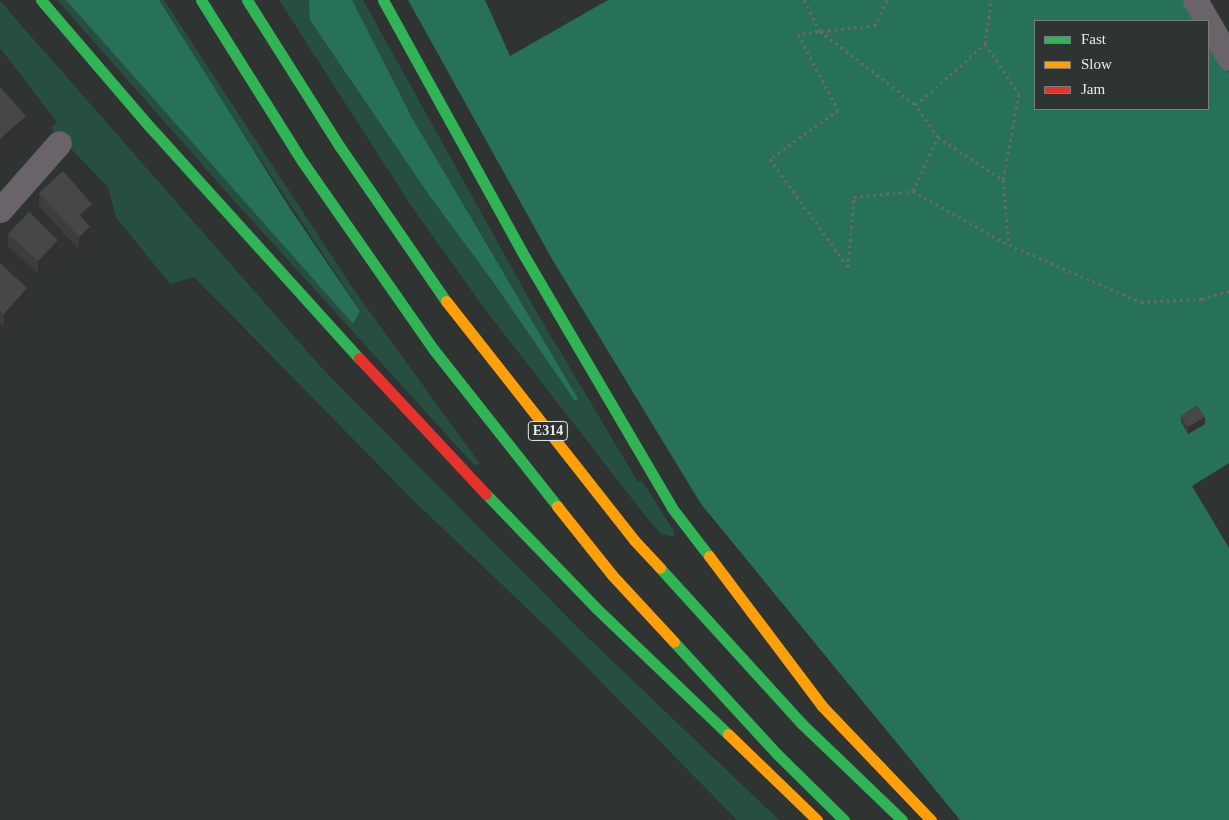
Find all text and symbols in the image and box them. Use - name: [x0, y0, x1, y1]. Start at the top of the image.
- legend: [1034, 20, 1209, 110]
- text: Fast: [1081, 31, 1106, 47]
- text: Slow: [1081, 56, 1112, 72]
- text: Jam: [1081, 81, 1105, 97]
- road number: E314: [527, 420, 569, 442]

